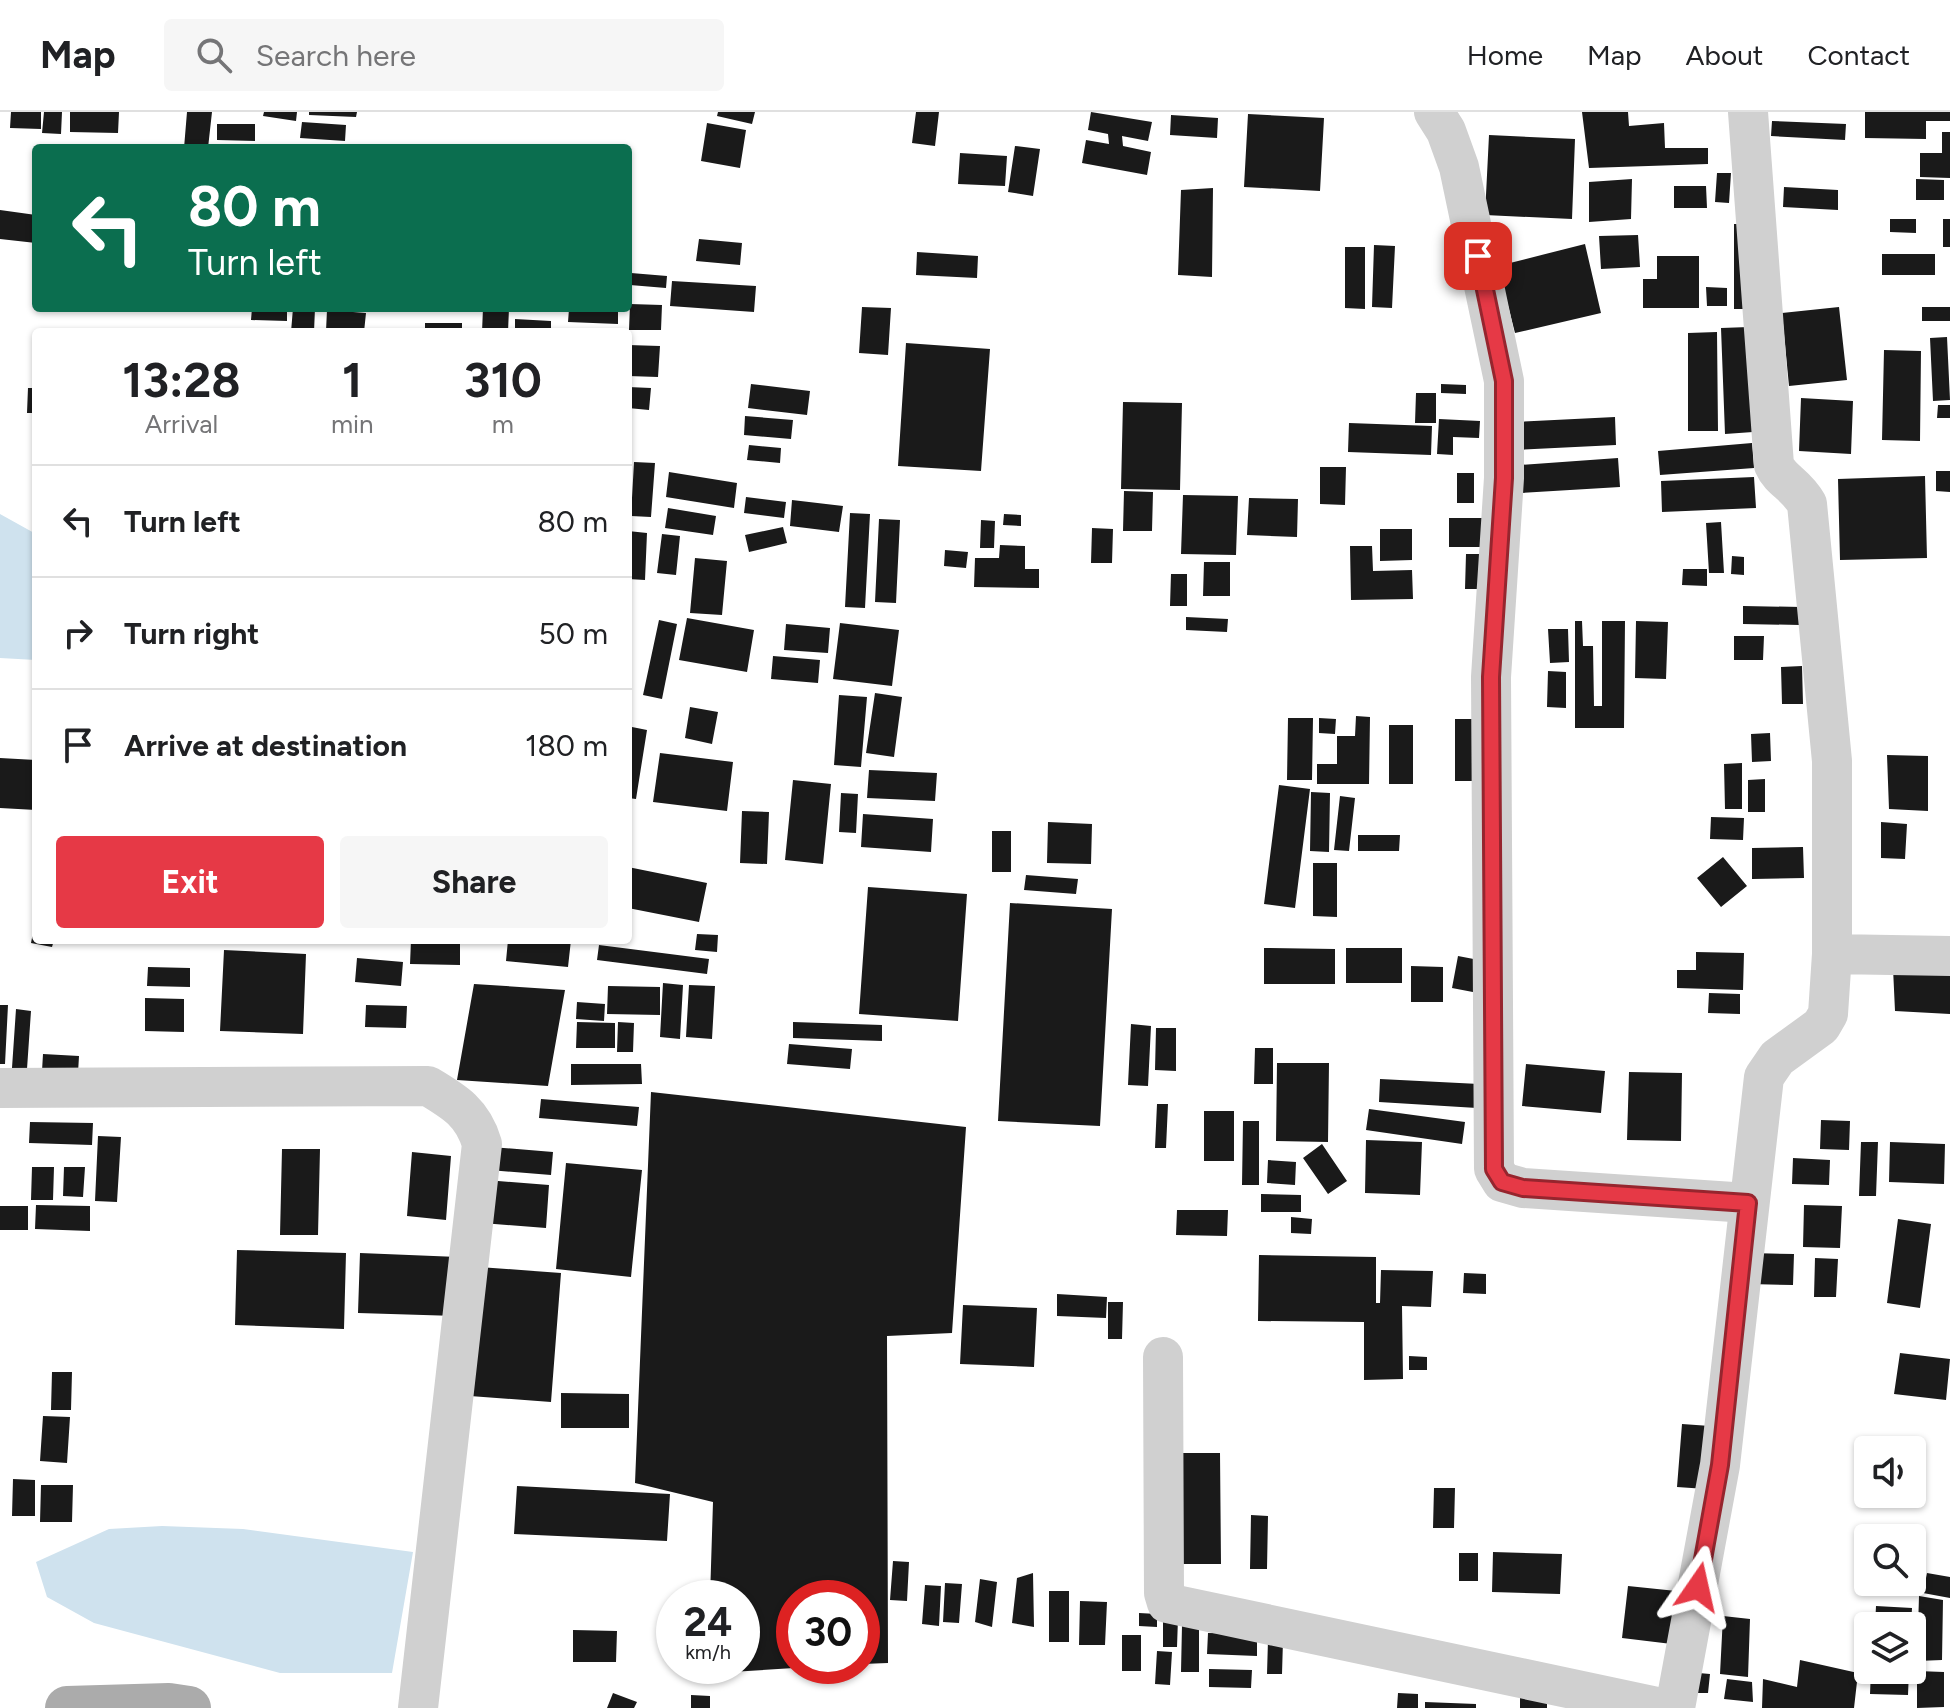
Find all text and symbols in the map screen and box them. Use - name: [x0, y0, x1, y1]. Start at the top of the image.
- search box: [164, 19, 724, 91]
- text: Map: [40, 32, 116, 78]
- icon: search: [192, 33, 236, 77]
- text: Search here: [256, 37, 416, 74]
- text: Home: [1467, 38, 1543, 72]
- text: Map: [1587, 38, 1642, 72]
- text: About: [1686, 38, 1763, 72]
- text: Contact: [1807, 38, 1910, 72]
- text: 80 m: [188, 173, 321, 240]
- icon: left: [56, 176, 160, 280]
- pin: [1444, 222, 1512, 290]
- icon: arrive: [1456, 234, 1500, 278]
- text: Turn left: [188, 241, 322, 284]
- text: 13:28: [122, 351, 241, 409]
- text: 1: [342, 351, 362, 409]
- text: 310: [464, 351, 542, 409]
- text: Arrival: [145, 408, 218, 440]
- text: min: [331, 408, 374, 440]
- text: m: [492, 408, 514, 440]
- icon: left: [56, 499, 100, 543]
- text: Turn left: [124, 503, 241, 540]
- text: 80 m: [537, 503, 608, 540]
- icon: right: [56, 611, 100, 655]
- text: Turn right: [124, 615, 259, 652]
- text: 50 m: [539, 615, 608, 652]
- icon: arrive: [56, 723, 100, 767]
- text: Arrive at destination: [124, 727, 407, 764]
- text: 180 m: [525, 727, 608, 764]
- button: Exit: [56, 836, 324, 928]
- button: Share: [340, 836, 608, 928]
- map controls: [1854, 1436, 1926, 1684]
- button: sound: [1854, 1436, 1926, 1508]
- button: search: [1854, 1524, 1926, 1596]
- position arrow: [1656, 1545, 1740, 1629]
- speed limit sign: 30: [776, 1580, 880, 1684]
- text: 24: [684, 1598, 732, 1646]
- button: layers: [1854, 1612, 1926, 1684]
- text: km/h: [685, 1640, 731, 1664]

